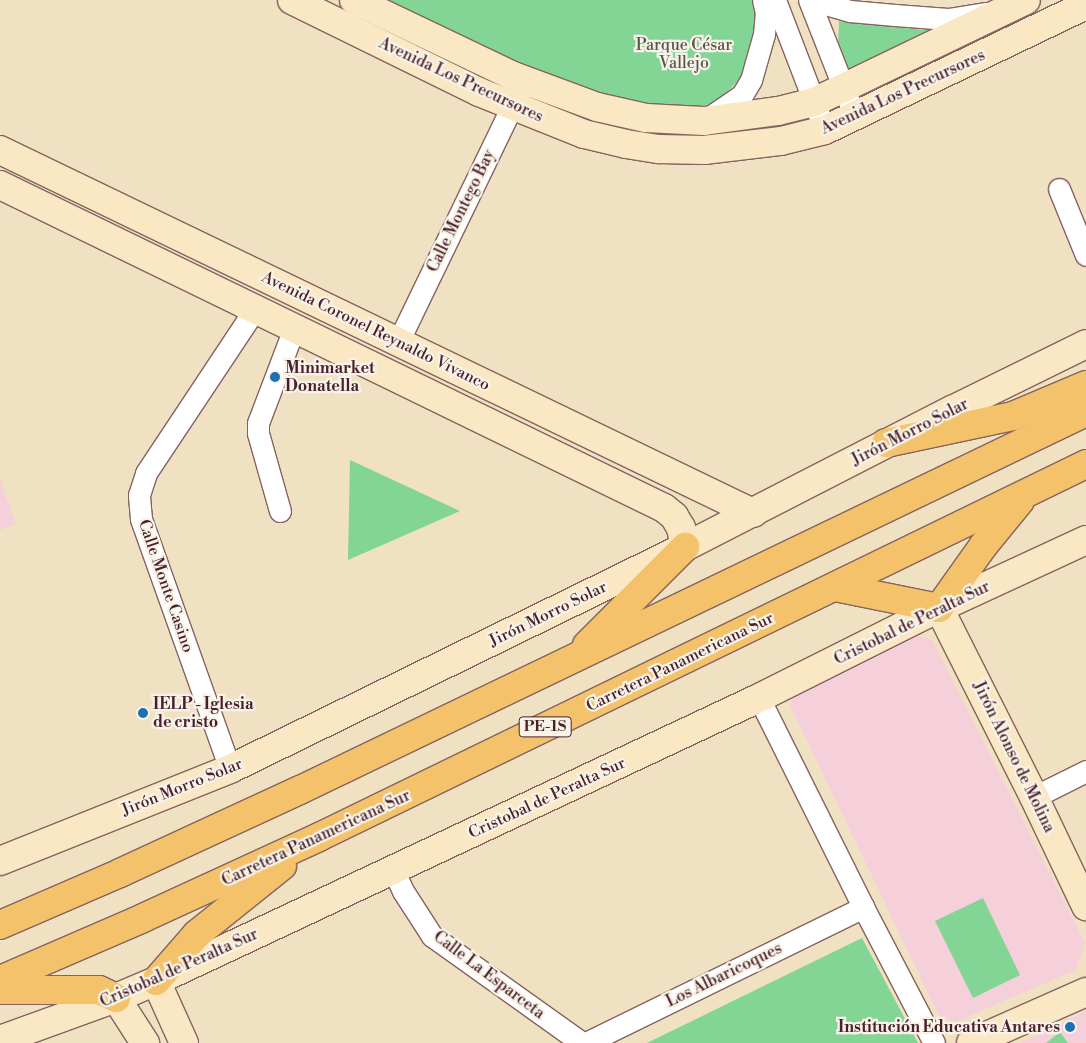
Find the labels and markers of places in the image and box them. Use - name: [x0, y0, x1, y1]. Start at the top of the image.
- place label: Minimarket Donatella: [285, 358, 375, 396]
- marker: Minimarket Donatella: [269, 371, 281, 383]
- place label: IELP - Iglesia de cristo: [153, 694, 254, 732]
- marker: IELP - Iglesia de cristo: [137, 707, 149, 719]
- place label: Institución Educativa Antares: [838, 1017, 1060, 1037]
- marker: Institución Educativa Antares: [1064, 1021, 1076, 1033]

